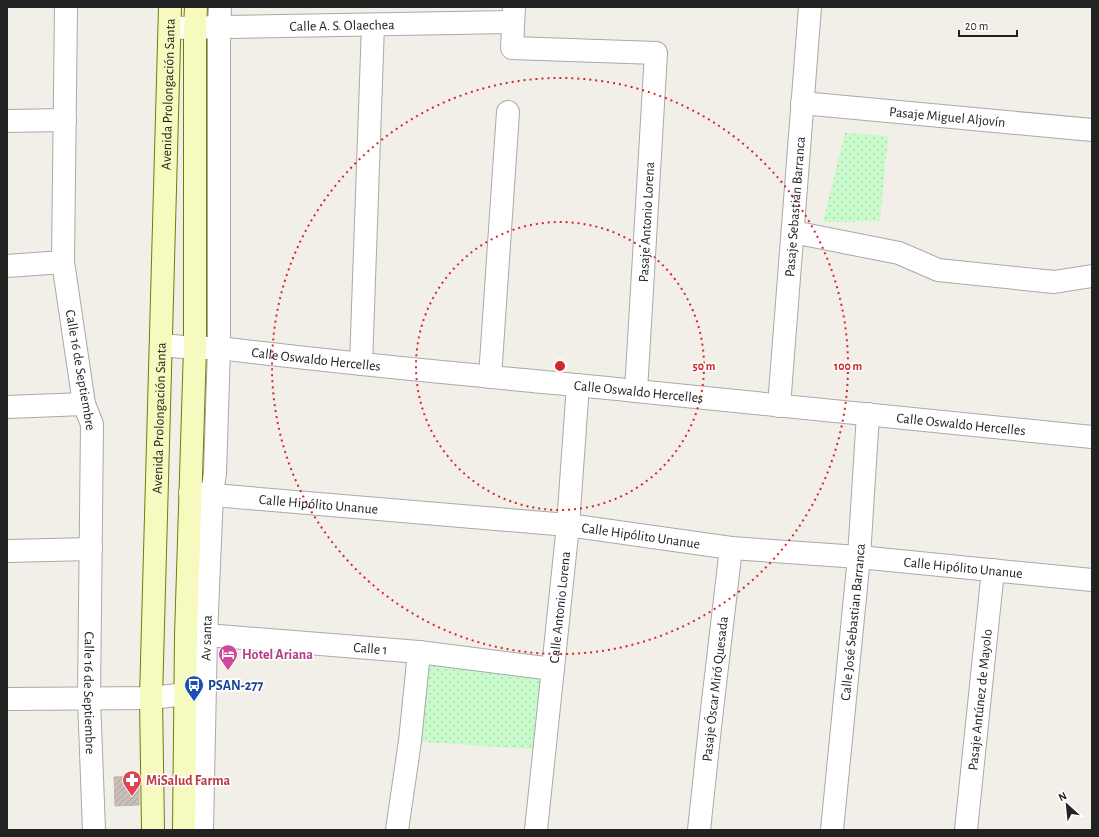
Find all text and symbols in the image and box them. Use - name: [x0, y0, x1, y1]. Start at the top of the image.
- scale bar: [959, 12, 1017, 38]
- street label: Avenida Prolongación Santa: [160, 18, 178, 170]
- street label: Calle A. S. Olaechea: [289, 18, 395, 34]
- text: 20 m: [965, 20, 988, 32]
- street label: Pasaje Miguel Aljovín: [889, 105, 1006, 130]
- street label: Pasaje Sebastián Barranca: [783, 135, 808, 278]
- street label: Pasaje Antonio Lorena: [637, 161, 657, 283]
- street label: Calle 16 de Septiembre: [62, 309, 98, 432]
- street label: Avenida Prolongación Santa: [151, 342, 169, 494]
- street label: Calle Oswaldo Hercelles: [251, 346, 381, 374]
- centre of rings: [553, 359, 567, 373]
- text: 50 m: [693, 360, 716, 372]
- text: 100 m: [834, 360, 862, 372]
- street label: Calle Oswaldo Hercelles: [573, 379, 704, 406]
- street label: Calle Oswaldo Hercelles: [896, 411, 1026, 438]
- street label: Calle Hipólito Unanue: [258, 493, 379, 517]
- street label: Calle Hipólito Unanue: [581, 521, 701, 552]
- street label: Calle José Sebastian Barranca: [839, 543, 868, 701]
- street label: Calle Antonio Lorena: [548, 550, 573, 664]
- street label: Calle Hipólito Unanue: [903, 555, 1023, 581]
- street label: Av santa: [199, 614, 215, 661]
- street label: Pasaje Óscar Miró Quesada: [700, 615, 731, 762]
- street label: Pasaje Antúnez de Mayolo: [966, 628, 995, 771]
- street label: Calle 16 de Septiembre: [81, 631, 97, 755]
- street label: Calle 1: [353, 641, 388, 657]
- hotel icon: Hotel Ariana: [217, 643, 239, 671]
- place label: Hotel Ariana: [242, 648, 313, 662]
- bus stop icon: PSAN-277: [183, 674, 205, 702]
- place label: PSAN-277: [208, 679, 263, 693]
- pharmacy icon: MiSalud Farma: [121, 769, 143, 797]
- place label: MiSalud Farma: [146, 774, 231, 788]
- north arrow: [1047, 785, 1087, 825]
- text: N: [1057, 790, 1069, 803]

